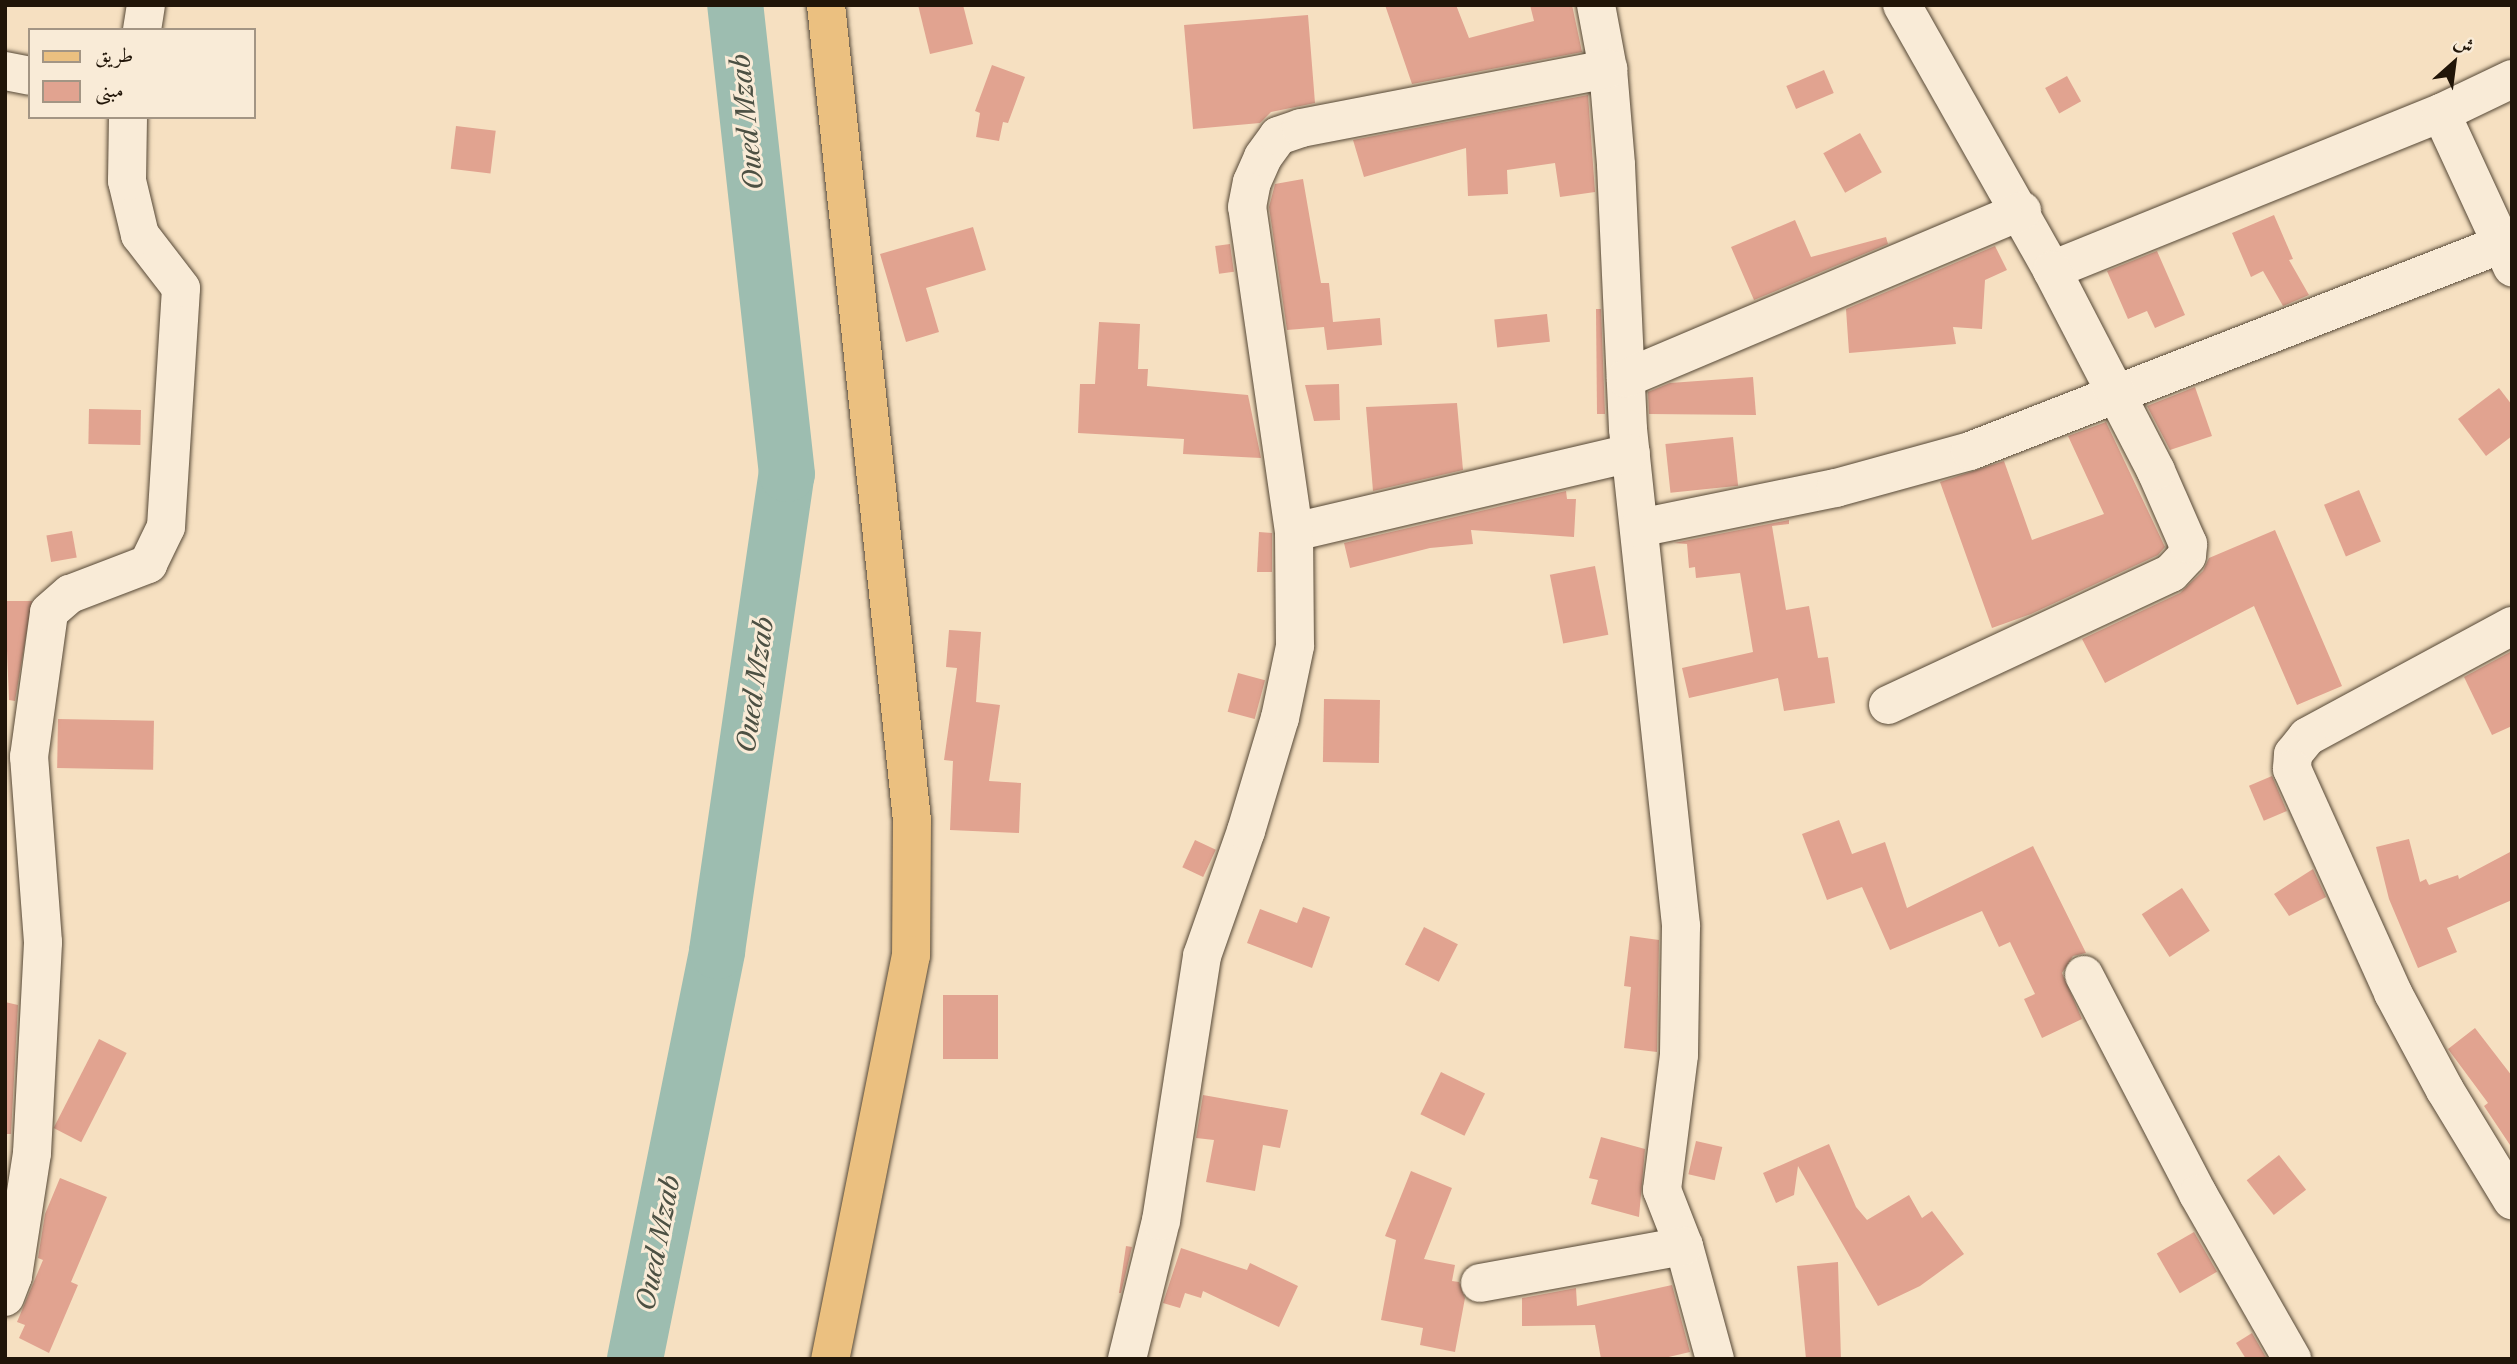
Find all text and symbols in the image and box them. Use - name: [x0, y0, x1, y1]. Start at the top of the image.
- legend: [28, 28, 256, 119]
- north arrow: [2419, 28, 2489, 98]
- text: ش: [2450, 29, 2478, 59]
- text: طريق: [95, 42, 133, 67]
- water label: Oued Mzab: [725, 52, 771, 192]
- text: مبنى: [95, 77, 124, 102]
- water label: Oued Mzab: [731, 615, 781, 755]
- water label: Oued Mzab: [631, 1173, 687, 1313]

